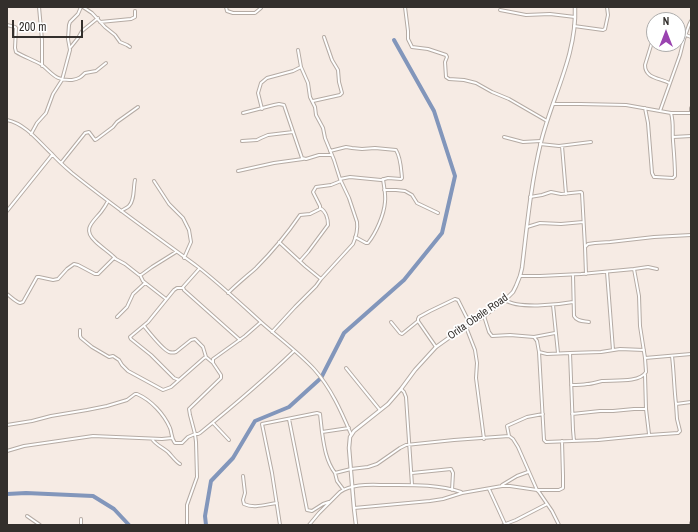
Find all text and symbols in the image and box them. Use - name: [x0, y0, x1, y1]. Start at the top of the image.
- scale bar: [14, 12, 85, 38]
- north arrow: [646, 12, 686, 52]
- text: N: [663, 14, 669, 28]
- text: 200 m: [19, 19, 46, 35]
- street label: Orita Obele Road: [445, 291, 511, 343]

